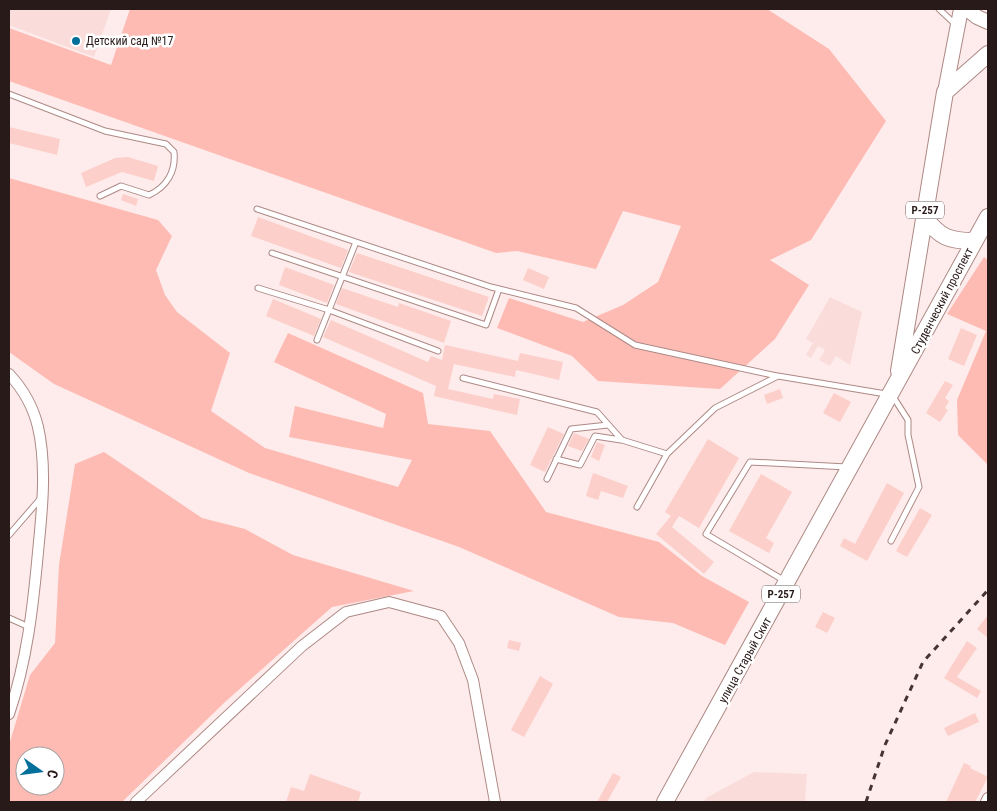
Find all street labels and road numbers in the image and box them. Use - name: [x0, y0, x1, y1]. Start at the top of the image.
- road number: Р-257: [906, 202, 944, 218]
- street label: Студенческий проспект: [908, 245, 976, 357]
- road number: Р-257: [762, 586, 800, 602]
- street label: улица Старый Скит: [716, 615, 774, 705]

